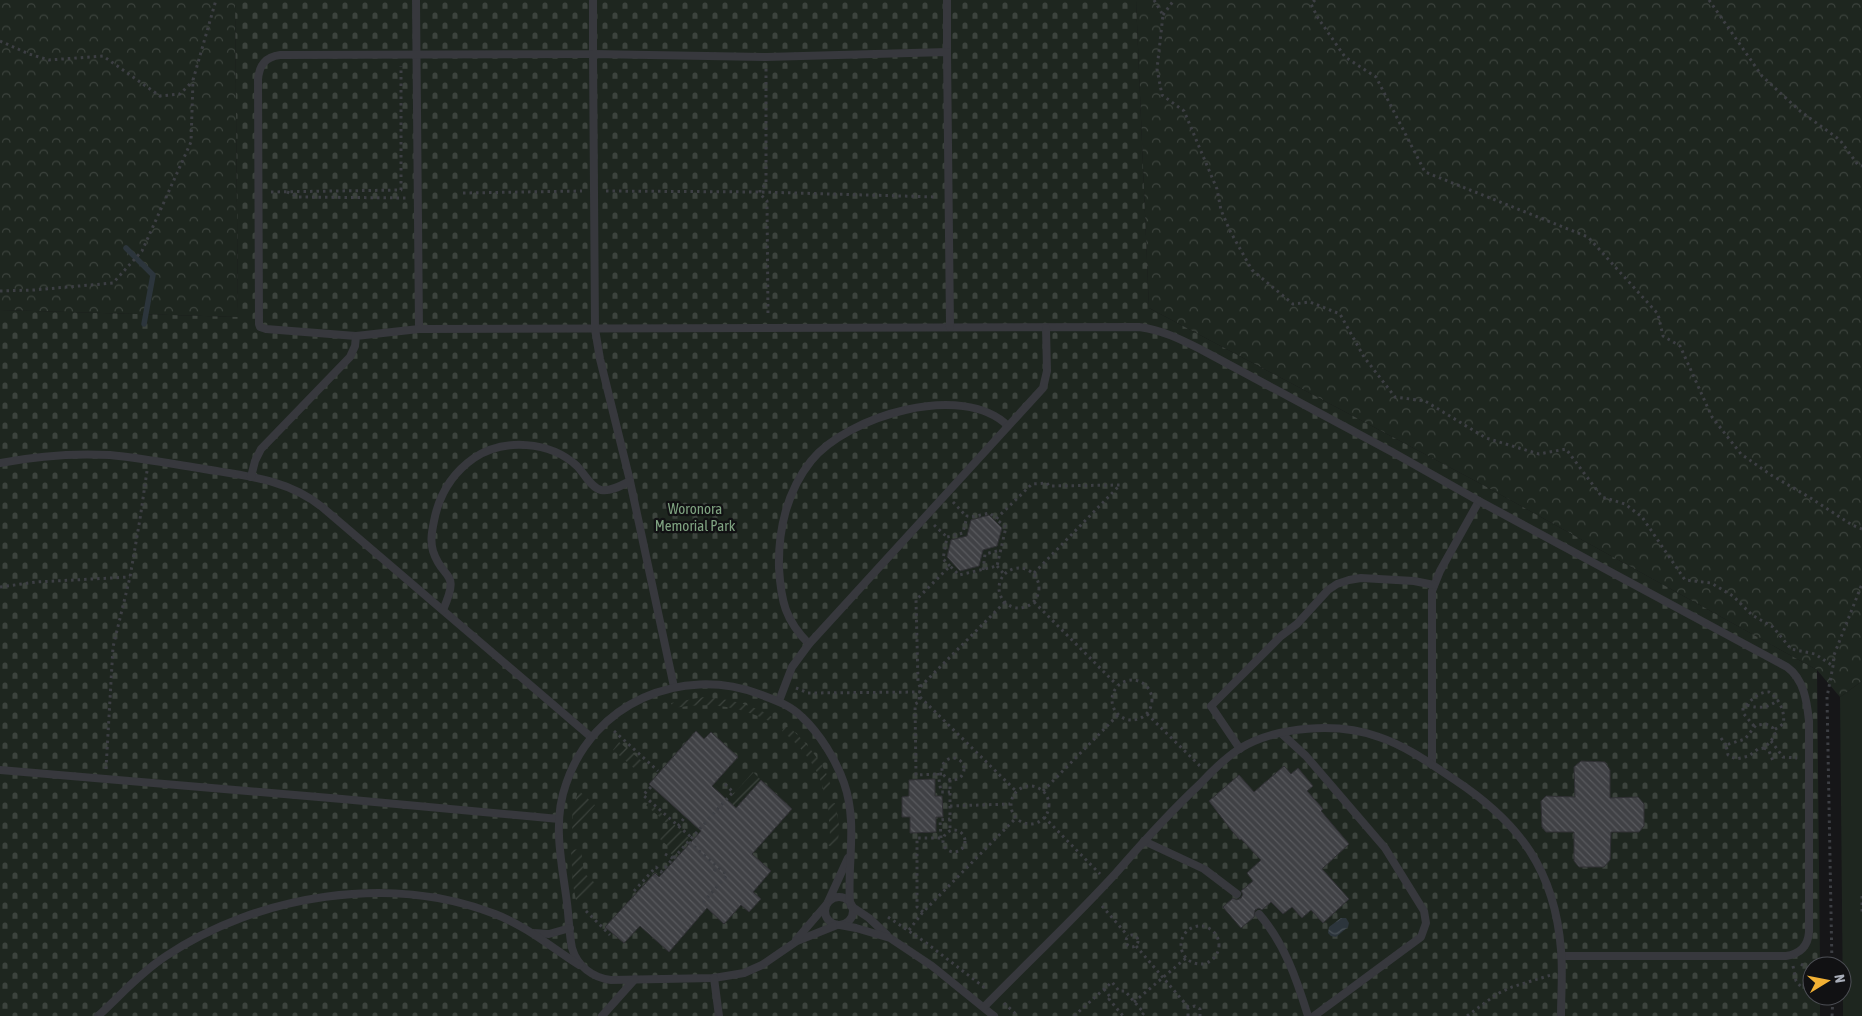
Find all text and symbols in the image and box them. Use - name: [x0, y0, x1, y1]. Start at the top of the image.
- park label: Woronora Memorial Park: [655, 500, 736, 534]
- north arrow: [1802, 956, 1852, 1006]
- text: N: [1831, 973, 1848, 984]

